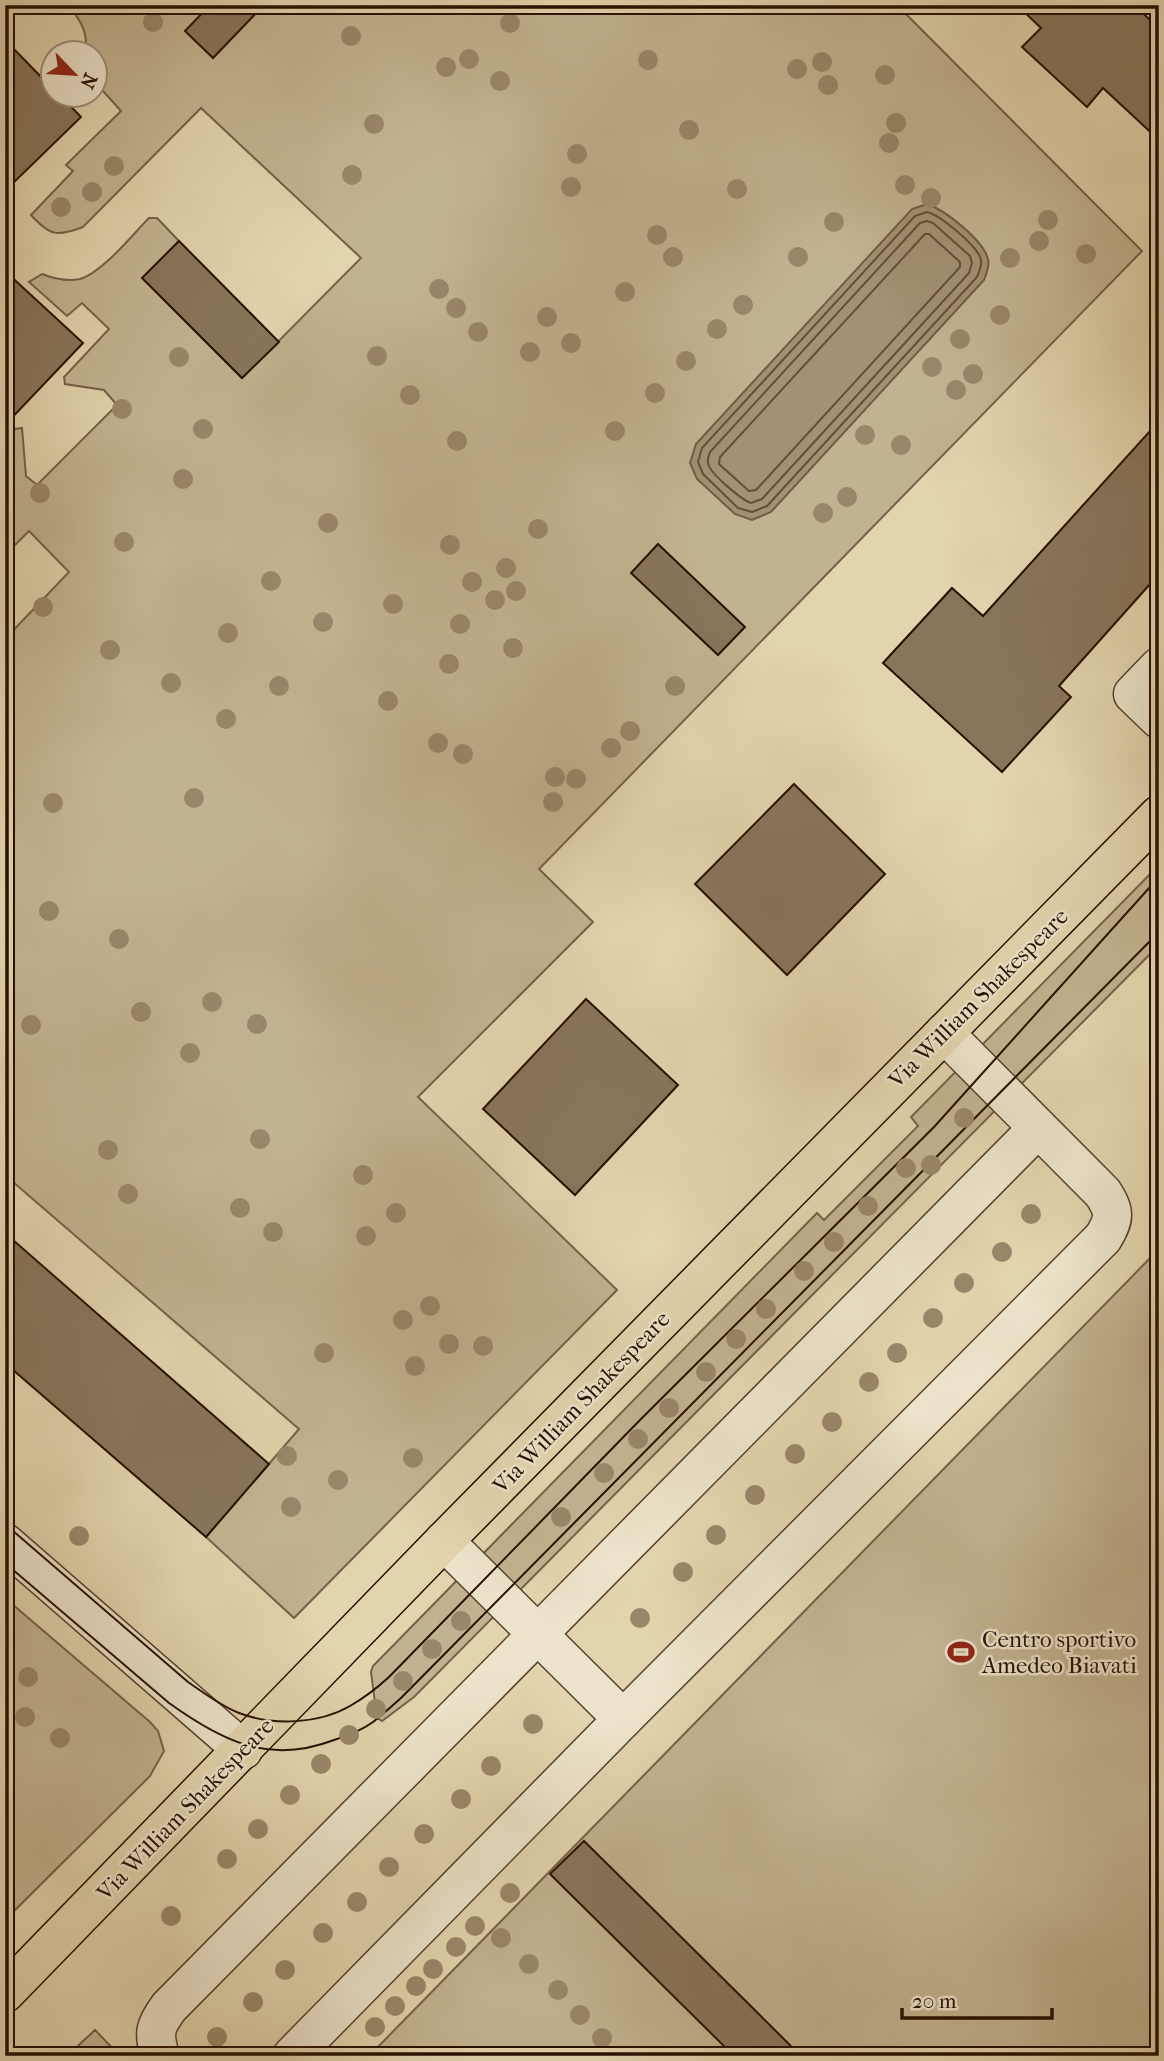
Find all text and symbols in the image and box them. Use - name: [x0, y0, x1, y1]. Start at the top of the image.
- north arrow: [38, 38, 108, 108]
- text: N: [75, 70, 102, 92]
- street label: Via William Shakespeare: [882, 903, 1074, 1095]
- street label: Via William Shakespeare: [487, 1306, 675, 1500]
- place label: Centro sportivo Amedeo Biavati: [981, 1626, 1137, 1679]
- sports icon: Centro sportivo Amedeo Biavati: [946, 1637, 976, 1667]
- street label: Via William Shakespeare: [91, 1713, 279, 1907]
- scale bar: [902, 1977, 1052, 2021]
- text: 20 m: [912, 1989, 957, 2013]

